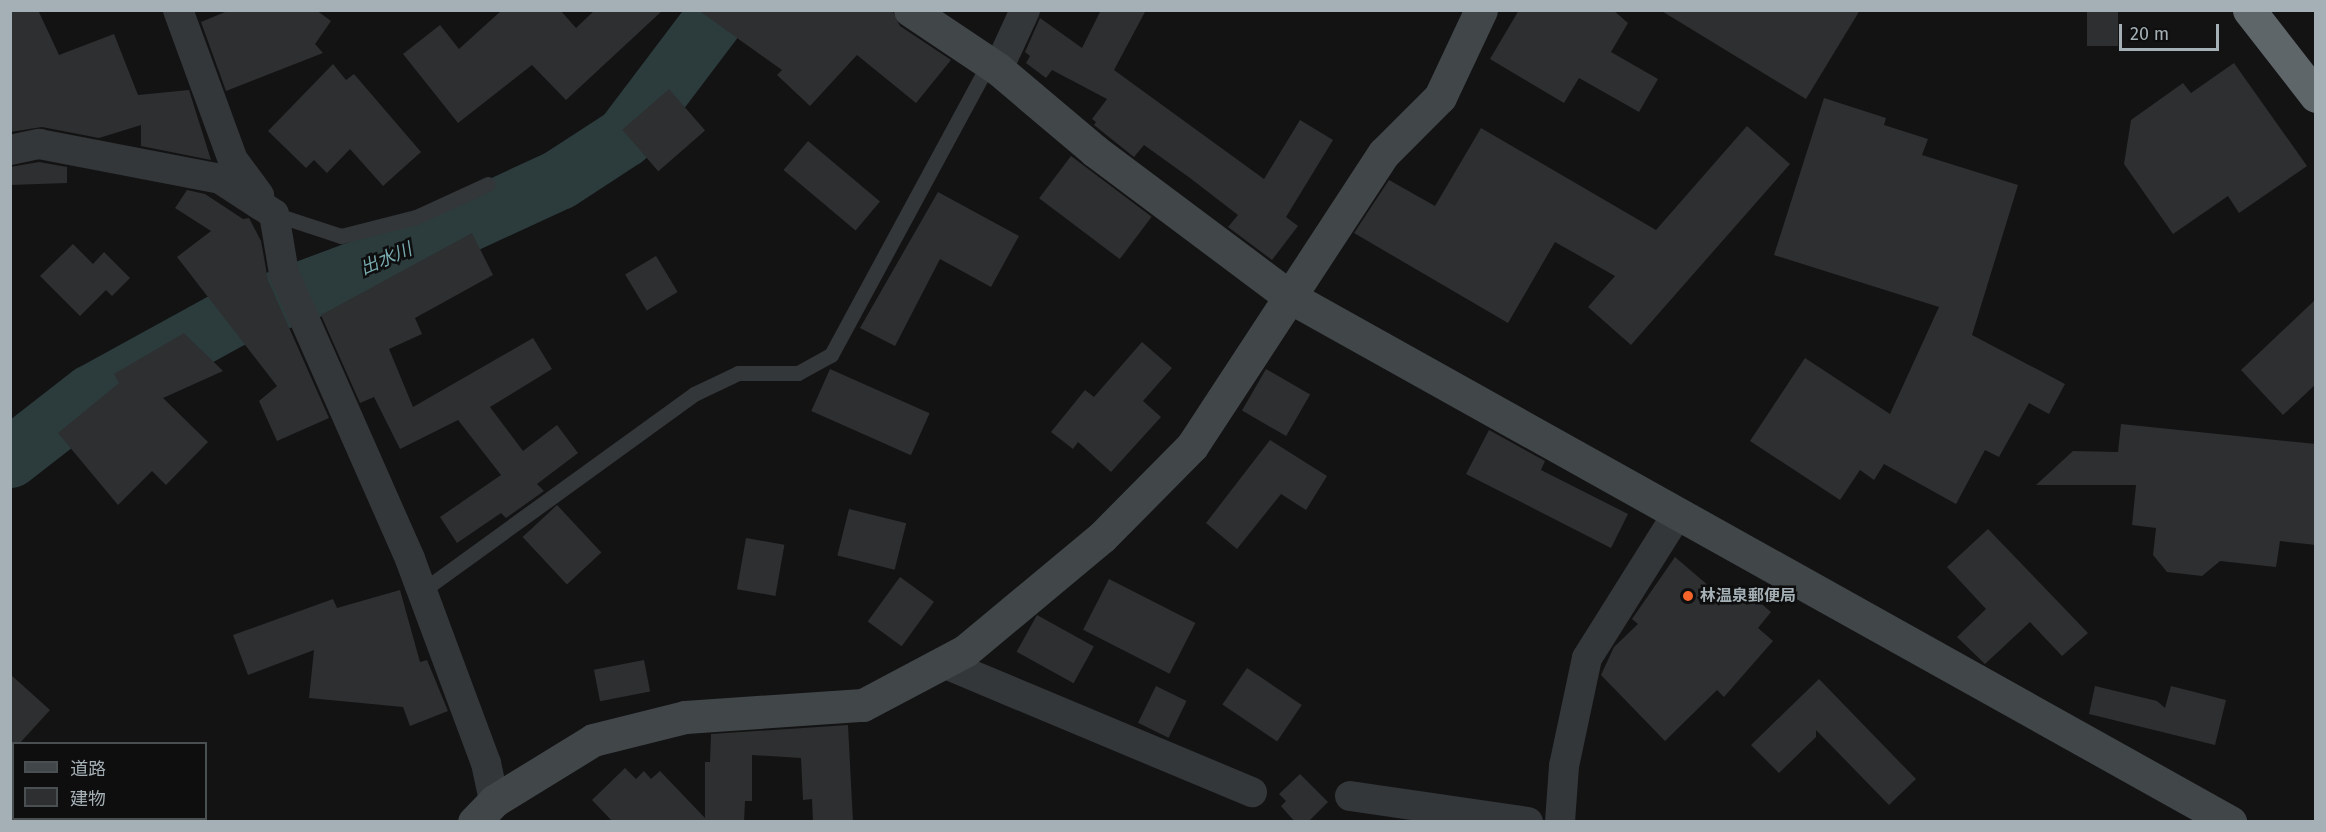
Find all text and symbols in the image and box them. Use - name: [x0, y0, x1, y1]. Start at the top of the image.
- scale bar: [2122, 12, 2222, 50]
- text: 20 m: [2130, 23, 2169, 45]
- water label: 出水川: [357, 239, 415, 279]
- place label: 林温泉郵便局: [1700, 586, 1796, 606]
- marker: 林温泉郵便局: [1681, 589, 1695, 603]
- legend: [12, 742, 207, 820]
- text: 道路: [70, 758, 106, 780]
- text: 建物: [70, 788, 106, 810]

